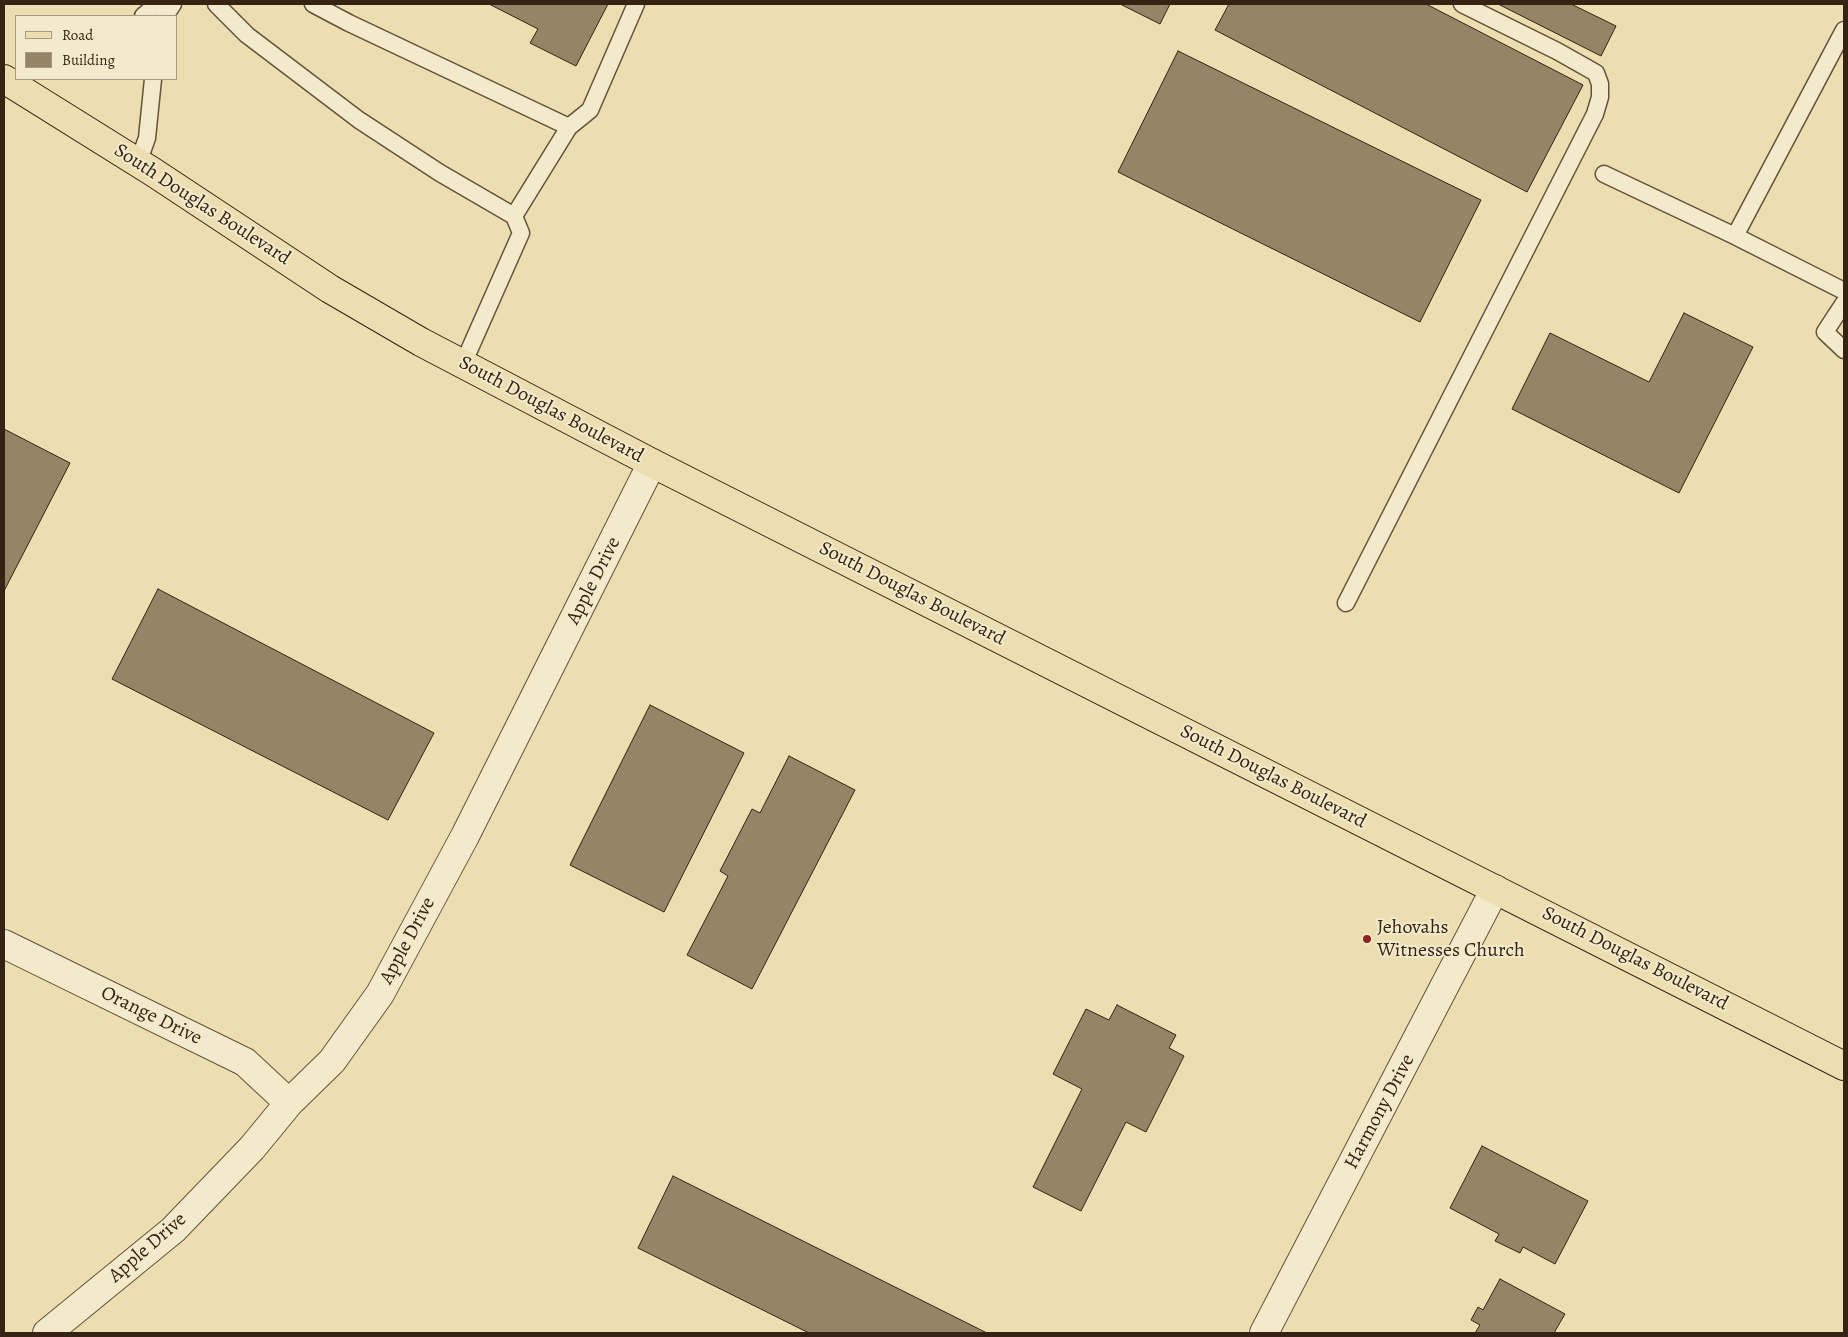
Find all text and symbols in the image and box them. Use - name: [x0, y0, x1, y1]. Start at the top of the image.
- legend: [15, 15, 178, 80]
- text: Road: [62, 25, 93, 45]
- text: Building: [62, 50, 115, 70]
- street label: South Douglas Boulevard: [109, 139, 295, 271]
- street label: South Douglas Boulevard: [455, 351, 647, 469]
- street label: Apple Drive: [562, 533, 626, 629]
- street label: South Douglas Boulevard: [815, 537, 1009, 651]
- street label: South Douglas Boulevard: [1176, 720, 1370, 834]
- street label: Apple Drive: [375, 893, 441, 989]
- street label: South Douglas Boulevard: [1538, 902, 1732, 1016]
- place label: Jehovahs Witnesses Church: [1377, 916, 1525, 963]
- marker: Jehovahs Witnesses Church: [1361, 933, 1373, 945]
- street label: Orange Drive: [97, 981, 205, 1051]
- street label: Harmony Drive: [1340, 1050, 1420, 1174]
- street label: Apple Drive: [104, 1208, 192, 1288]

